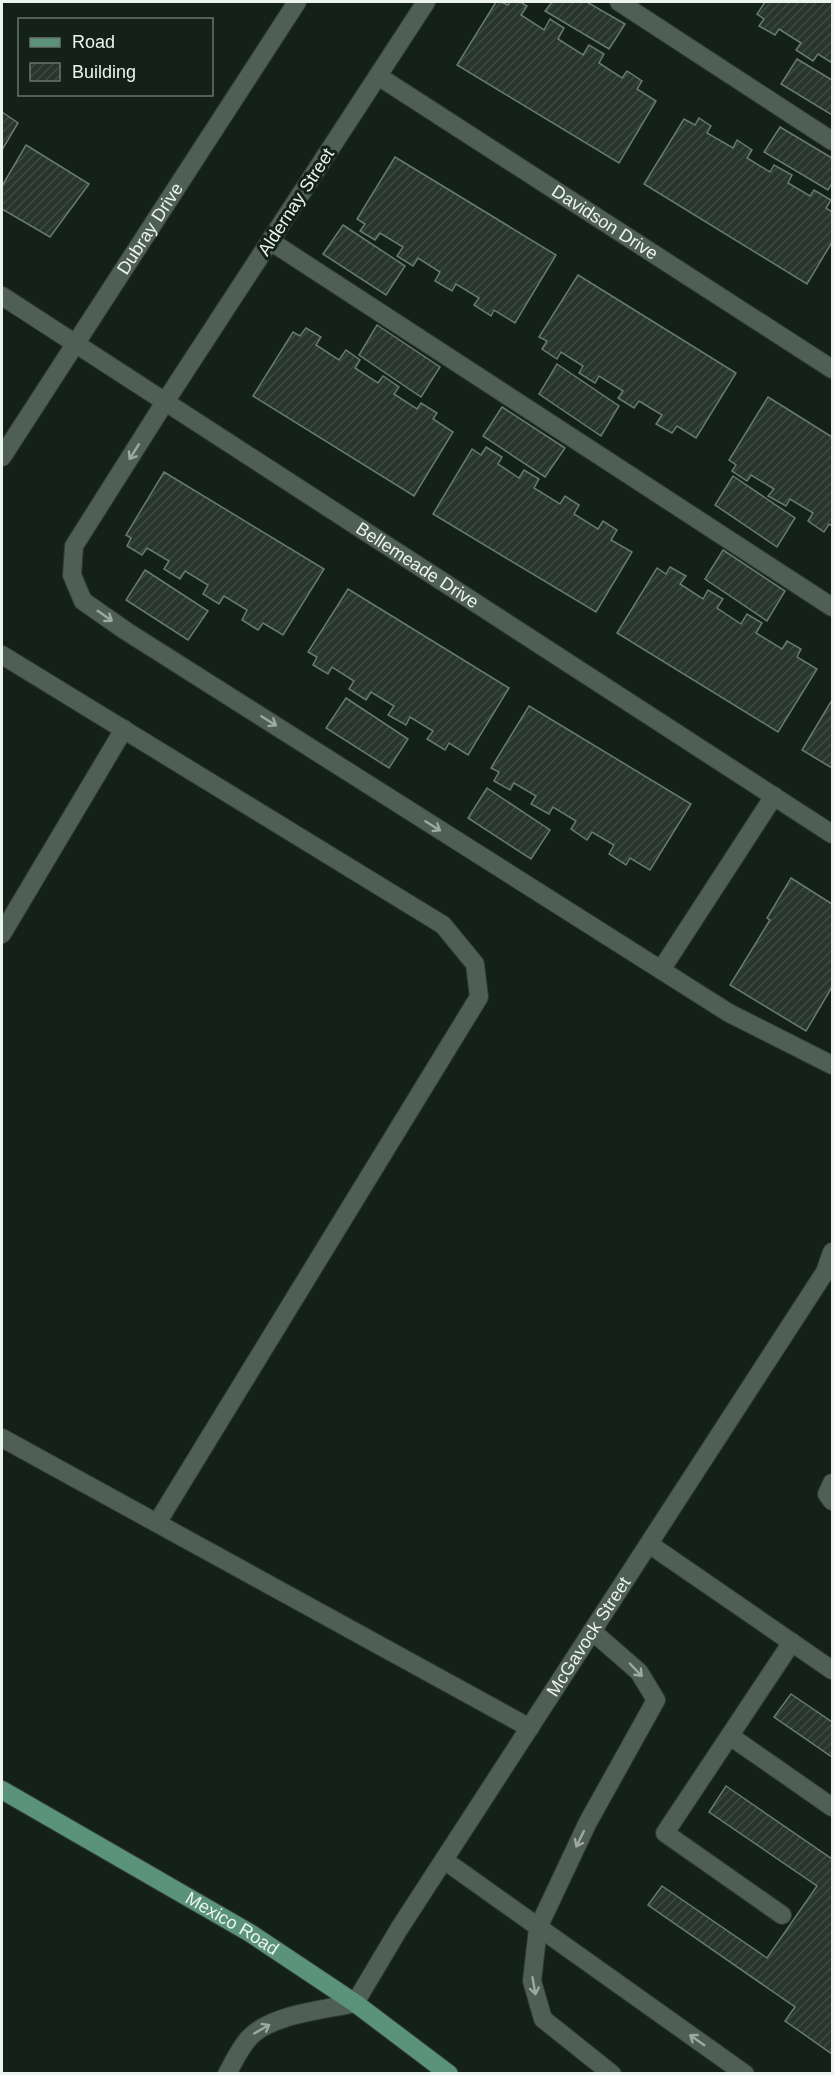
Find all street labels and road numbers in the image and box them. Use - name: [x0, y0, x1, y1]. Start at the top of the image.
- street label: Aldernay Street: [254, 145, 338, 259]
- street label: Dubray Drive: [113, 179, 187, 278]
- street label: Davidson Drive: [548, 181, 662, 264]
- street label: Bellemeade Drive: [352, 518, 482, 612]
- street label: McGavock Street: [543, 1573, 635, 1700]
- street label: Mexico Road: [182, 1888, 282, 1959]

